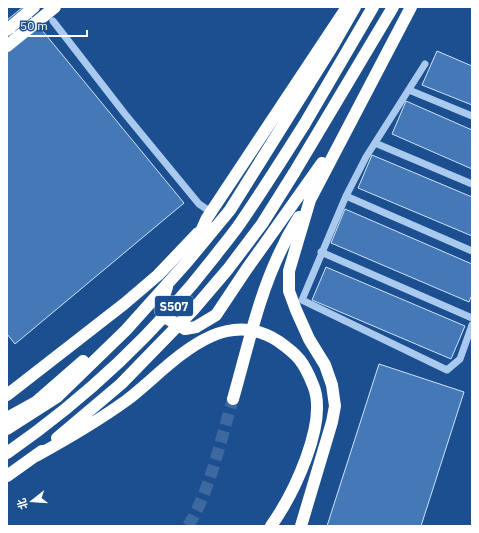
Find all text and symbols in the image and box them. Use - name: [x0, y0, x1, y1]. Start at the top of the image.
- scale bar: [14, 12, 87, 38]
- text: 50 m: [20, 18, 48, 33]
- road number: S507: [155, 296, 193, 316]
- north arrow: [12, 481, 52, 521]
- text: 北: [14, 497, 31, 511]

